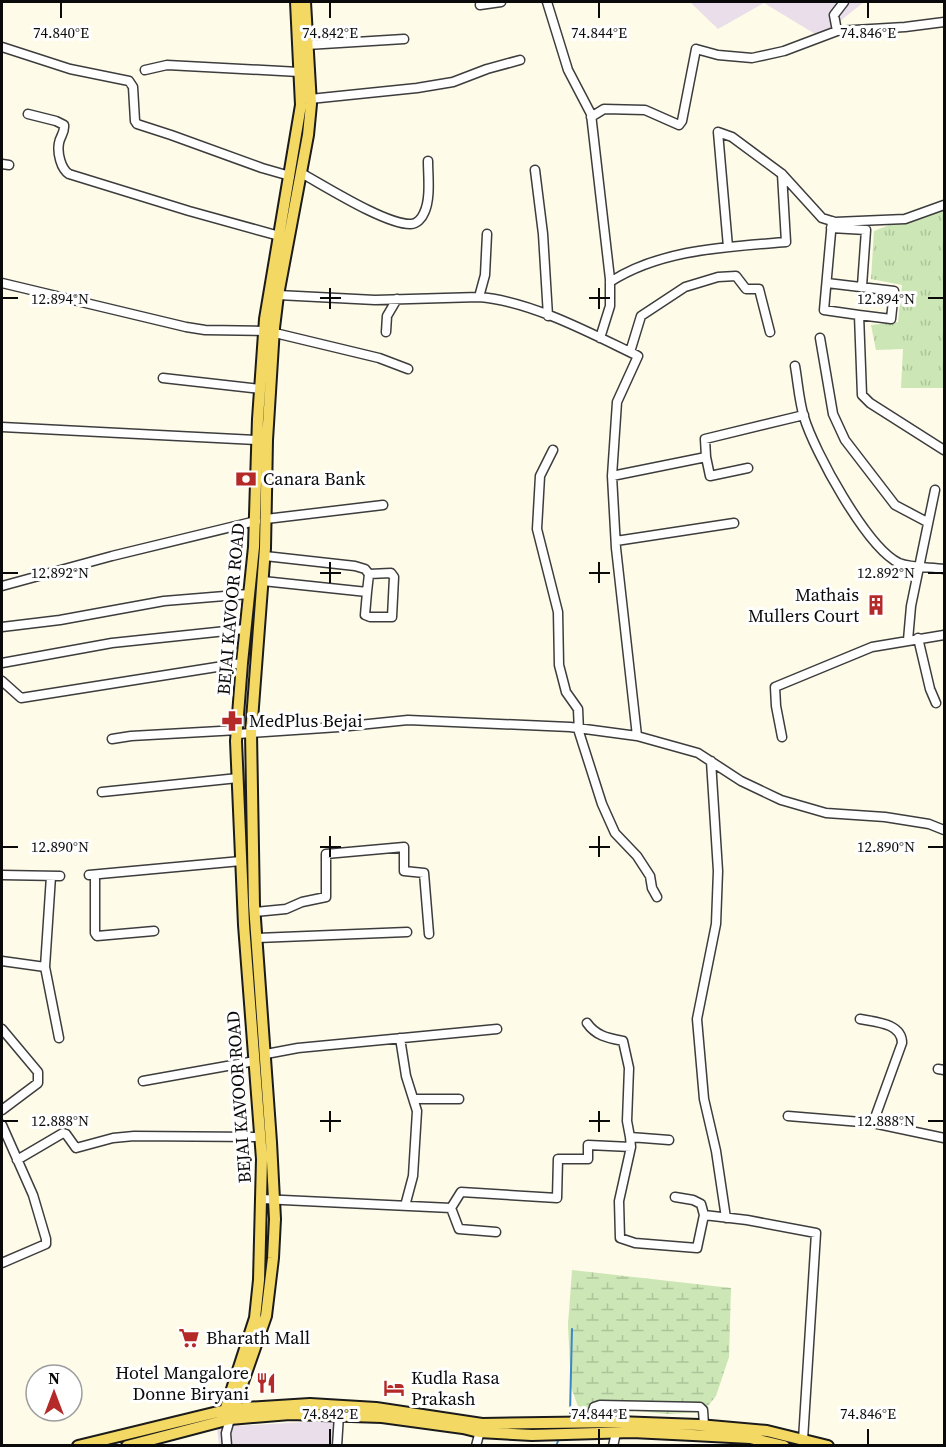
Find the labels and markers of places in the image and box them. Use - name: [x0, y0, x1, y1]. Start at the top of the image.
- place label: Canara Bank: [263, 466, 365, 491]
- bank icon: Canara Bank: [234, 467, 258, 491]
- place label: Mathais Mullers Court: [748, 582, 859, 628]
- building icon: Mathais Mullers Court: [864, 593, 888, 617]
- place label: MedPlus Bejai: [249, 708, 363, 733]
- pharmacy icon: MedPlus Bejai: [220, 709, 244, 733]
- place label: Bharath Mall: [206, 1325, 310, 1350]
- supermarket icon: Bharath Mall: [177, 1326, 201, 1350]
- place label: Hotel Mangalore Donne Biryani: [115, 1360, 249, 1406]
- place label: Kudla Rasa Prakash: [411, 1365, 500, 1411]
- restaurant icon: Hotel Mangalore Donne Biryani: [254, 1371, 278, 1395]
- hotel icon: Kudla Rasa Prakash: [382, 1376, 406, 1400]

